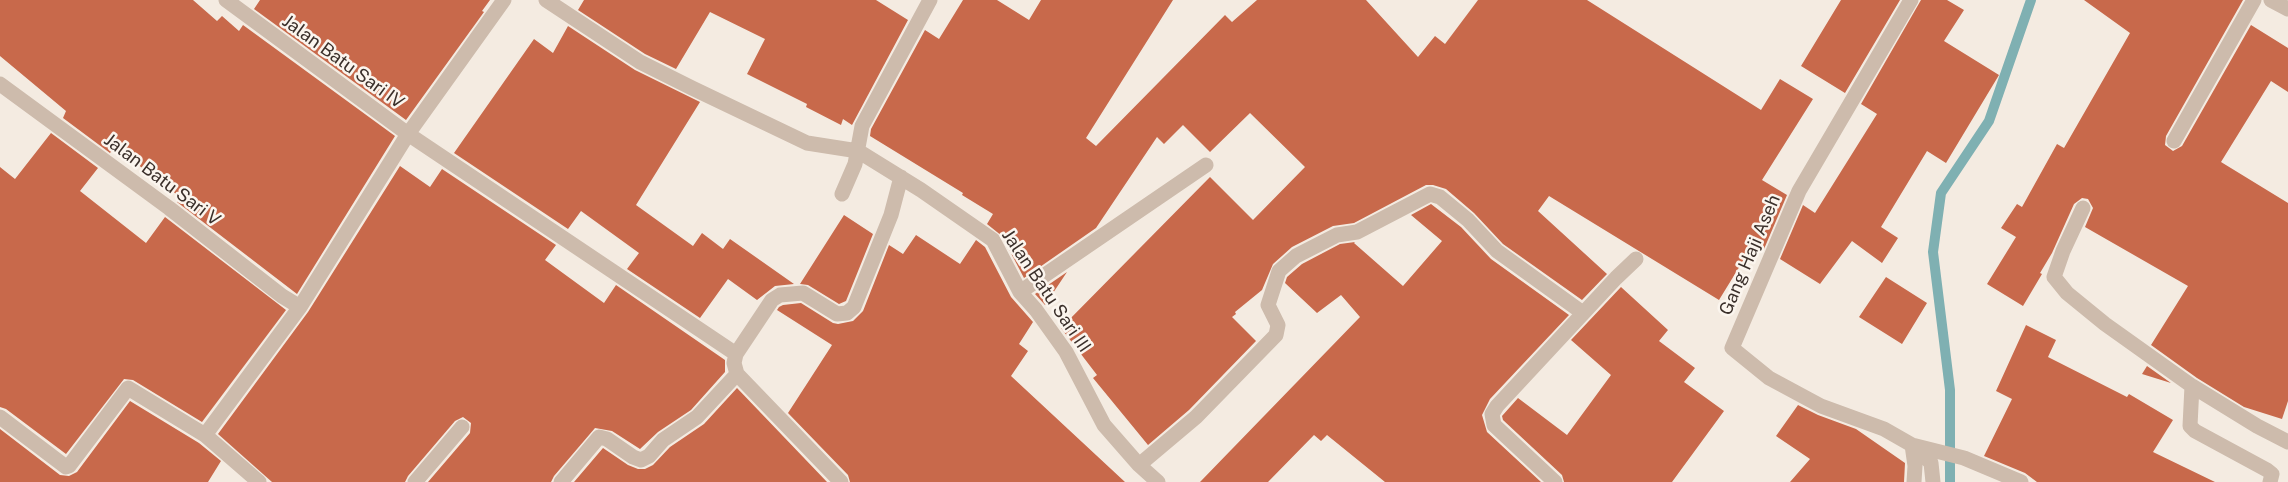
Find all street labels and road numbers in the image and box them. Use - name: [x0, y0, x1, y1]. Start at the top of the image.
- street label: Jalan Batu Sari IV: [278, 11, 408, 113]
- street label: Jalan Batu Sari V: [99, 129, 225, 231]
- street label: Gang Haji Aseh: [1715, 192, 1785, 318]
- street label: Jalan Batu Sari III: [997, 225, 1095, 357]

